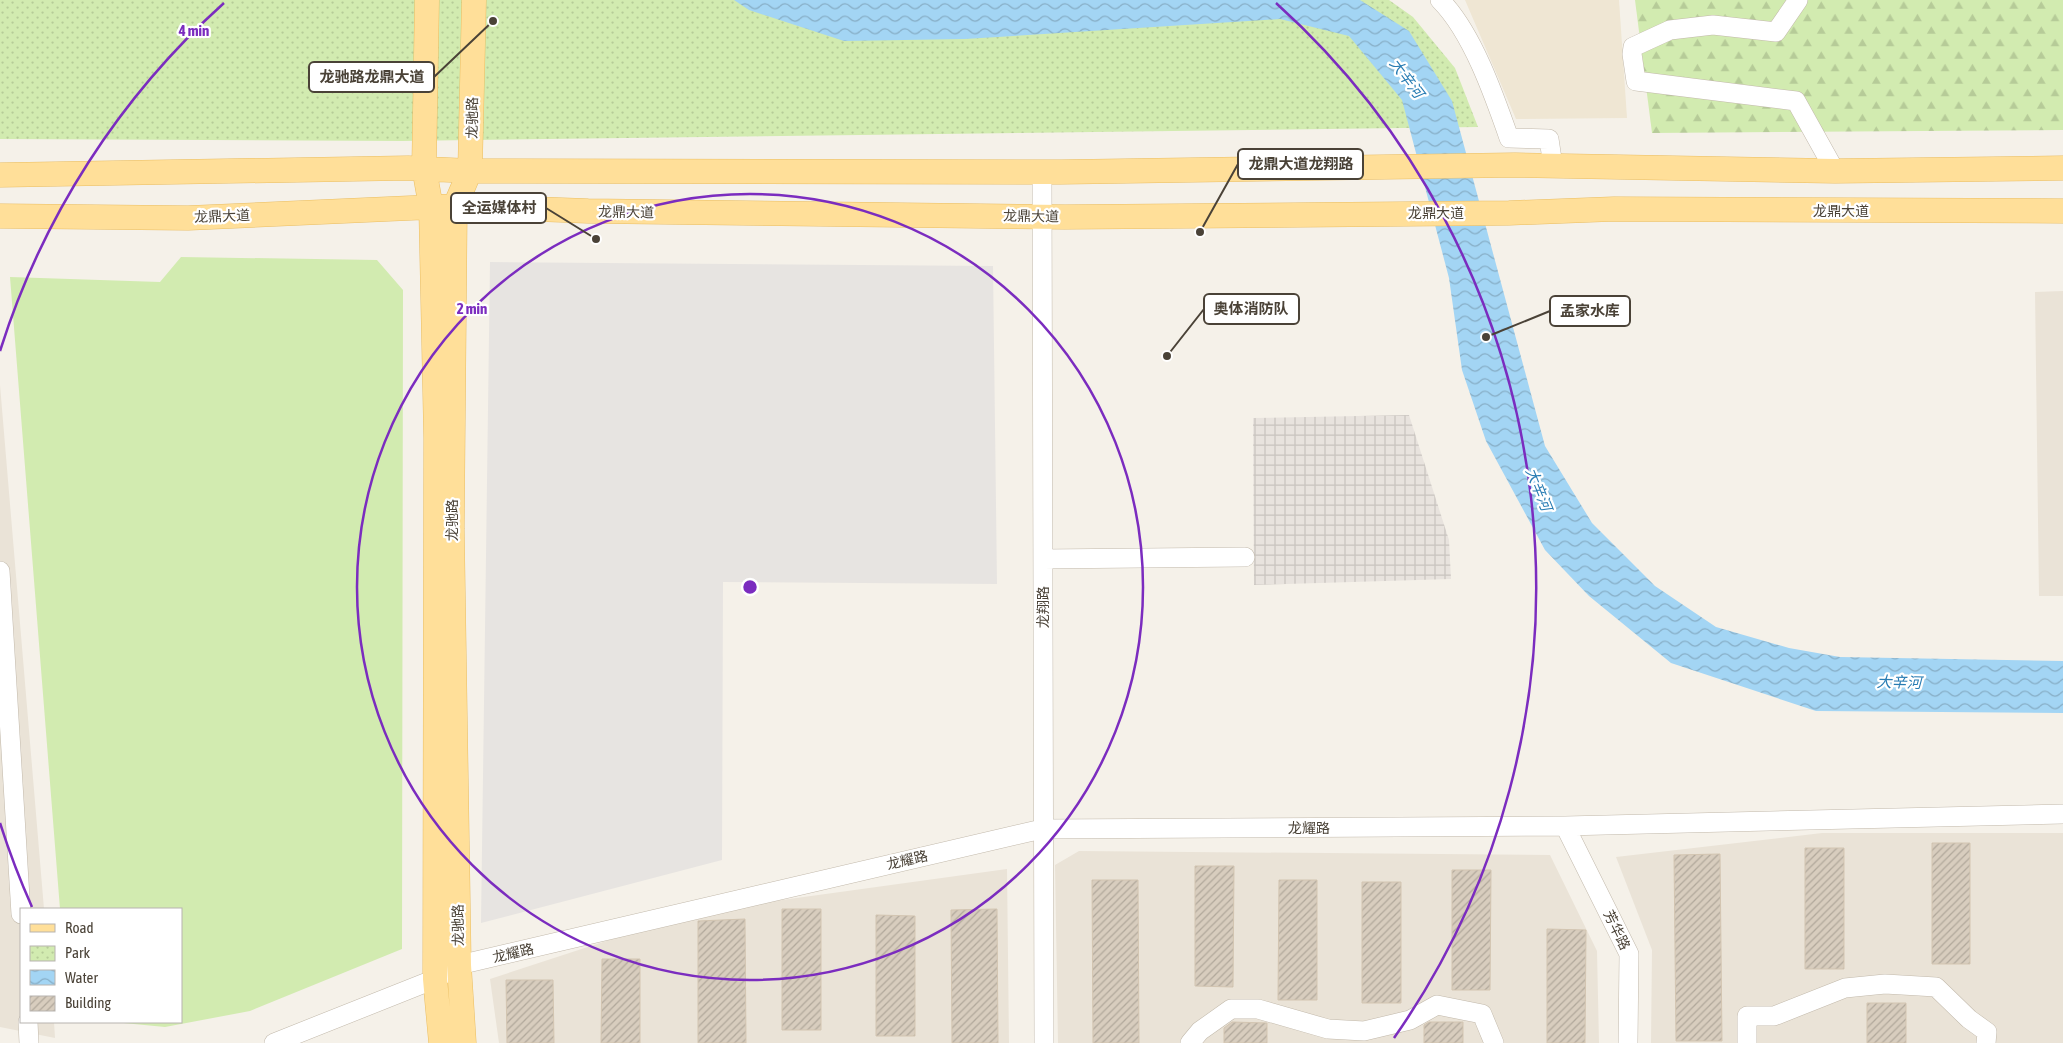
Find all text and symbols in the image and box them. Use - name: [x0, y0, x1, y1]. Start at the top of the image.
- text: 4 min: [178, 22, 209, 39]
- water label: 大辛河: [1387, 55, 1429, 103]
- callout: 龙驰路龙鼎大道: [309, 62, 434, 92]
- text: 龙驰路龙鼎大道: [319, 68, 425, 85]
- street label: 龙驰路: [464, 97, 480, 139]
- callout: 龙鼎大道龙翔路: [1238, 149, 1363, 179]
- text: 龙鼎大道龙翔路: [1248, 155, 1354, 172]
- callout: 全运媒体村: [451, 193, 546, 223]
- text: 全运媒体村: [461, 199, 537, 216]
- street label: 龙鼎大道: [1813, 203, 1869, 219]
- street label: 龙鼎大道: [598, 204, 654, 220]
- street label: 龙鼎大道: [1408, 205, 1464, 221]
- street label: 龙鼎大道: [194, 207, 250, 225]
- street label: 龙鼎大道: [1003, 208, 1059, 224]
- callout: 奥体消防队: [1204, 294, 1299, 324]
- callout: 孟家水库: [1550, 296, 1630, 326]
- text: 2 min: [457, 300, 487, 317]
- text: 奥体消防队: [1213, 300, 1289, 317]
- text: 孟家水库: [1560, 302, 1620, 319]
- water label: 大辛河: [1523, 465, 1556, 516]
- street label: 龙驰路: [444, 499, 460, 541]
- centre of rings: [741, 578, 759, 596]
- street label: 龙翔路: [1035, 586, 1051, 628]
- water label: 大辛河: [1876, 673, 1925, 691]
- street label: 龙耀路: [1288, 820, 1330, 836]
- street label: 龙耀路: [885, 847, 929, 873]
- street label: 龙驰路: [450, 904, 466, 946]
- legend: [20, 908, 182, 1023]
- street label: 芳华路: [1601, 908, 1633, 952]
- text: Road: [65, 919, 94, 936]
- street label: 龙耀路: [491, 940, 535, 966]
- text: Park: [65, 944, 90, 961]
- text: Water: [65, 969, 98, 986]
- text: Building: [65, 994, 111, 1011]

